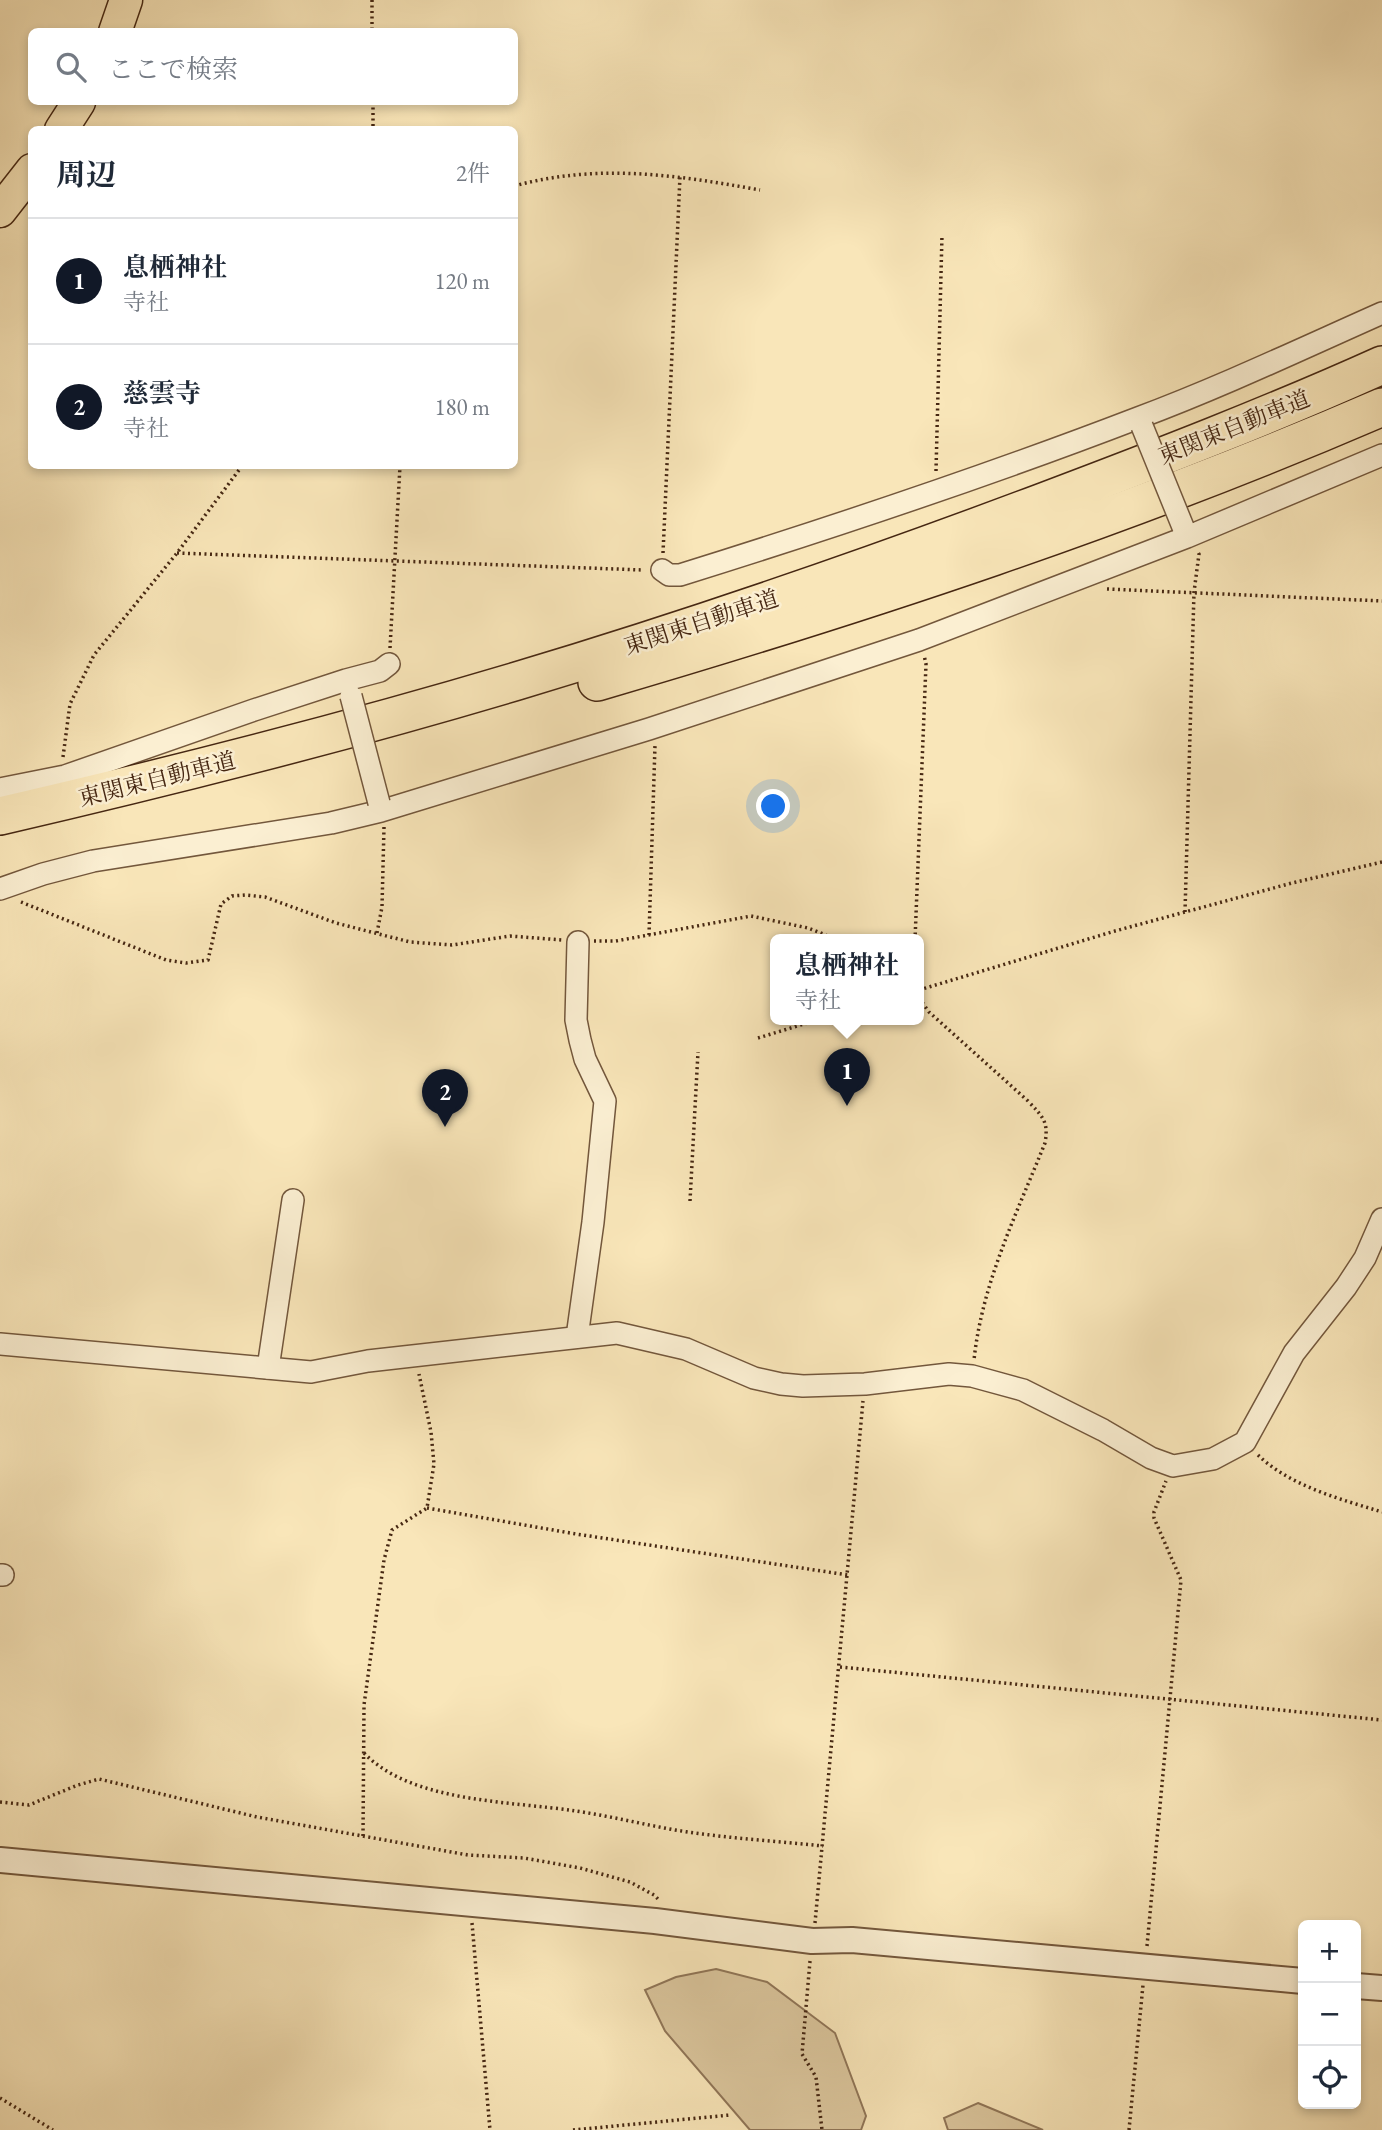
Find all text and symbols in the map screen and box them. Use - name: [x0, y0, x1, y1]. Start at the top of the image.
- search box: [28, 28, 518, 105]
- icon: search: [52, 48, 90, 86]
- text: ここで検索: [108, 52, 238, 86]
- text: 周辺: [56, 155, 116, 194]
- text: 2件: [456, 158, 490, 188]
- text: 息栖神社: [123, 250, 227, 284]
- text: 1: [73, 266, 85, 296]
- text: 120 m: [434, 266, 490, 296]
- text: 寺社: [123, 287, 169, 317]
- text: 慈雲寺: [123, 376, 201, 410]
- street label: 東関東自動車道: [1154, 383, 1314, 471]
- text: 2: [73, 392, 85, 422]
- text: 180 m: [434, 392, 490, 422]
- text: 寺社: [123, 413, 169, 443]
- street label: 東関東自動車道: [620, 583, 782, 661]
- street label: 東関東自動車道: [75, 745, 239, 813]
- your location: [756, 789, 790, 823]
- popup: [770, 934, 924, 1025]
- text: 息栖神社: [795, 948, 899, 982]
- text: 寺社: [795, 985, 841, 1015]
- pin: 1: [824, 1048, 870, 1106]
- pin: 2: [422, 1069, 468, 1127]
- map controls: [1298, 1920, 1361, 2109]
- button: +: [1298, 1920, 1361, 1983]
- button: −: [1298, 1983, 1361, 2046]
- button: locate: [1298, 2046, 1361, 2109]

